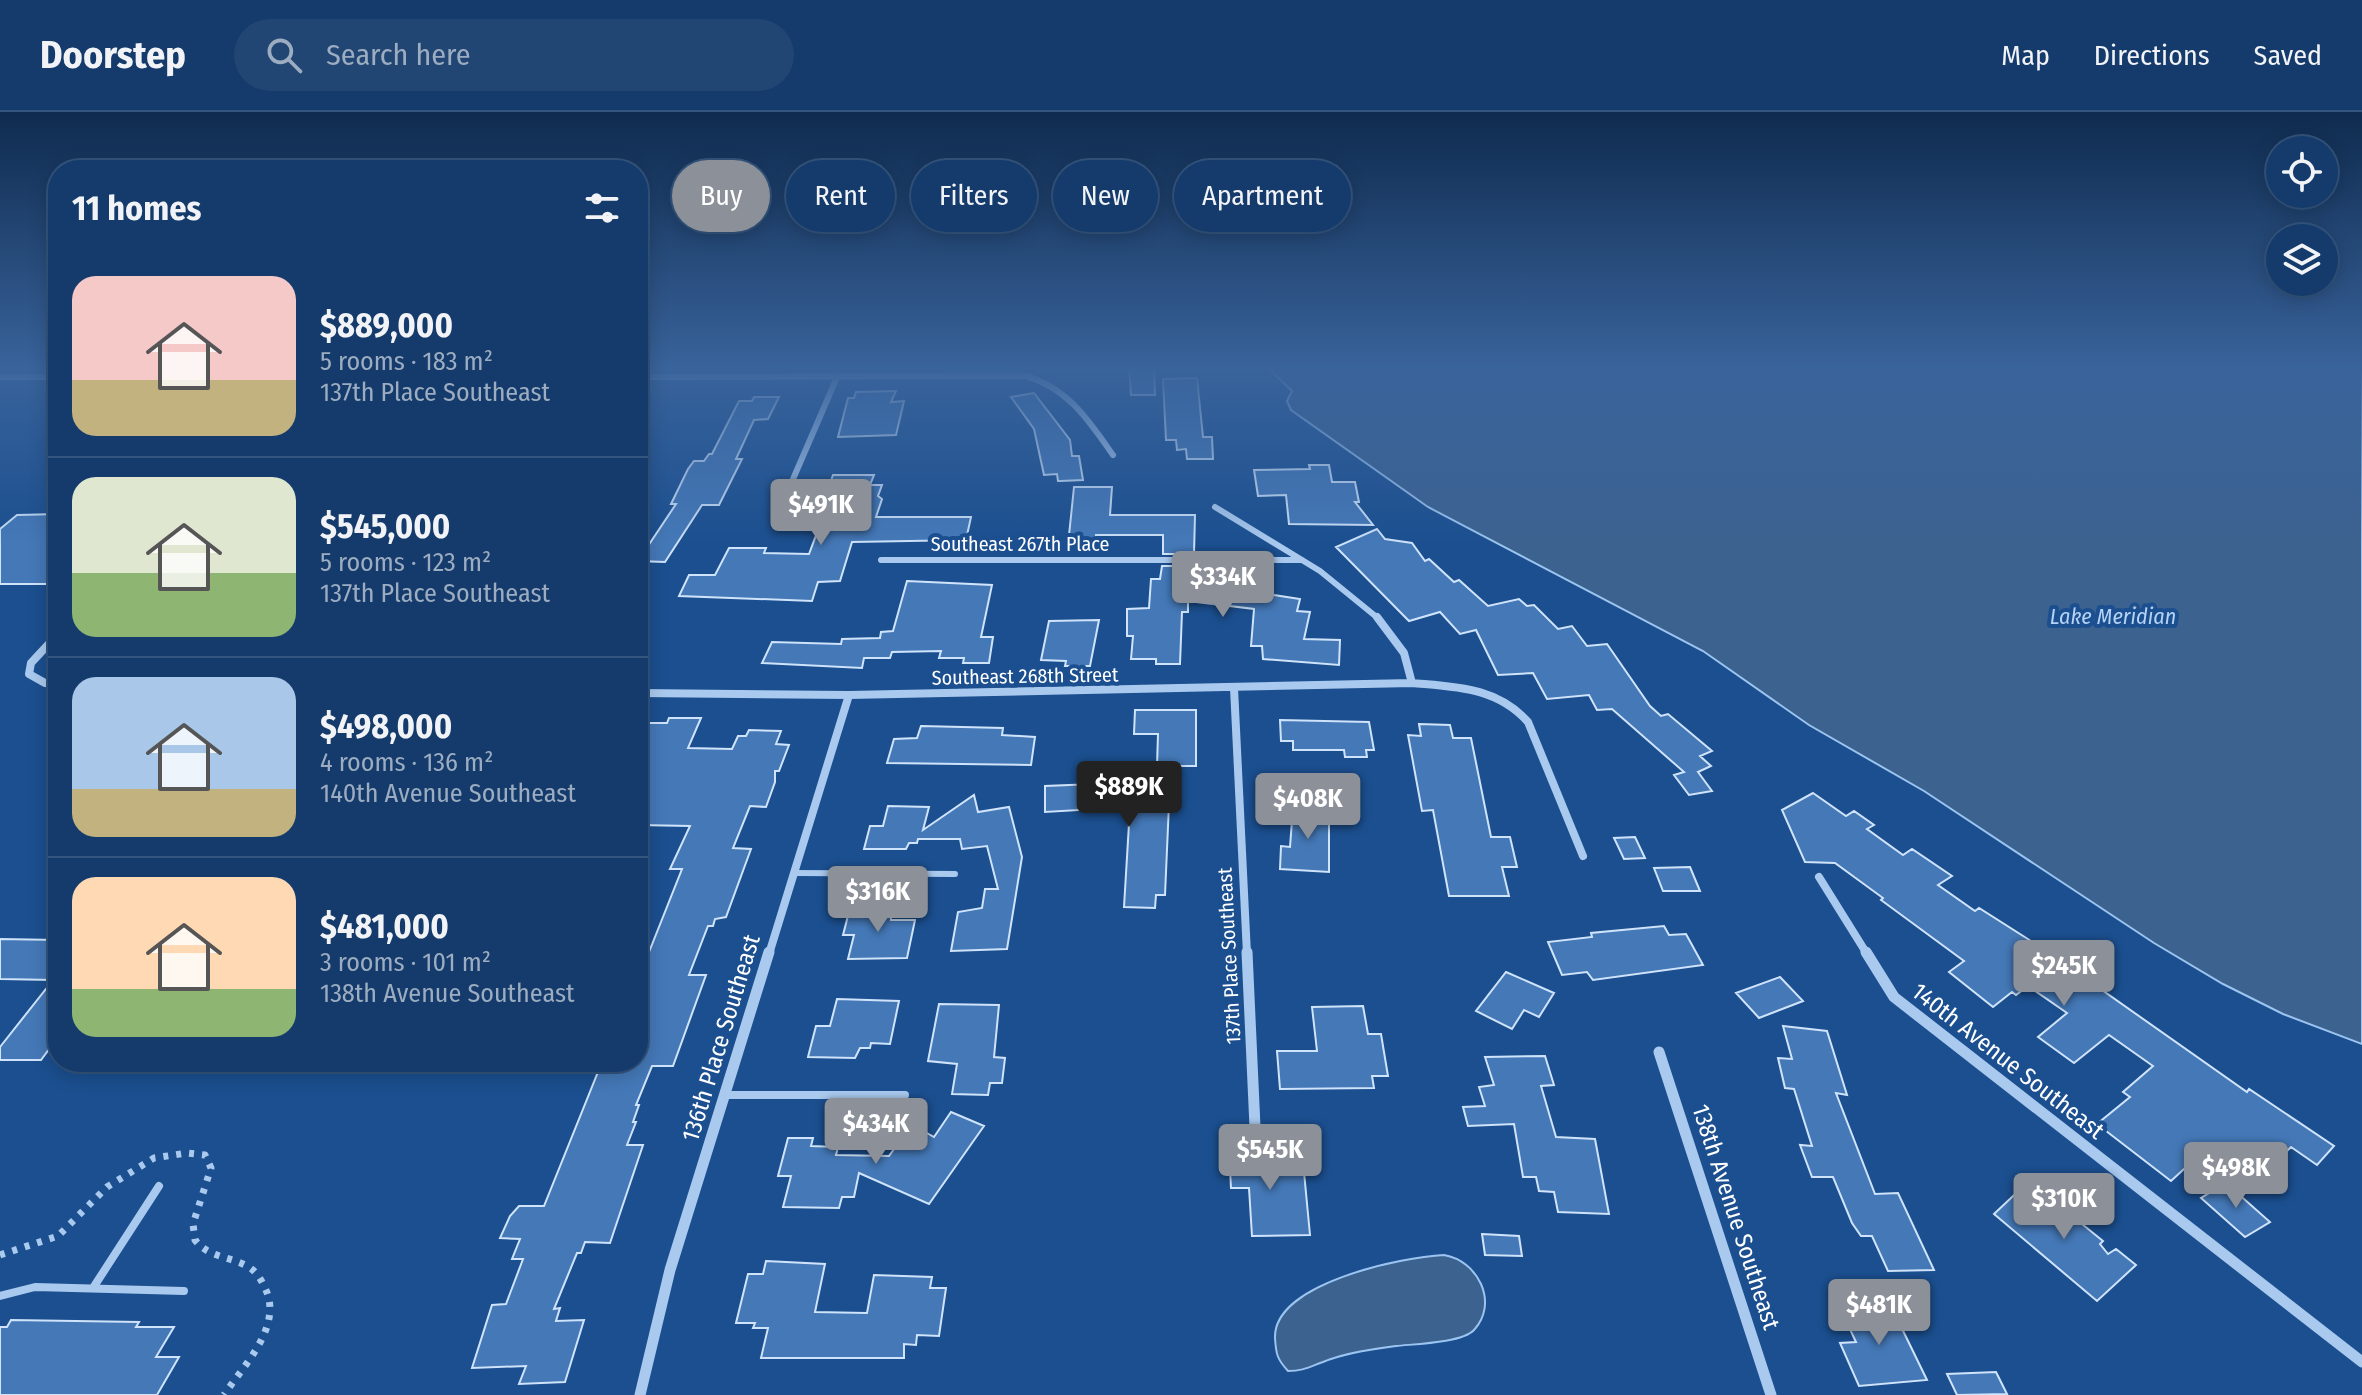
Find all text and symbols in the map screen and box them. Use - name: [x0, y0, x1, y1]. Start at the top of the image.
- search box: [234, 19, 794, 91]
- text: Doorstep: [40, 32, 186, 78]
- icon: search: [262, 33, 306, 77]
- text: Search here: [326, 37, 471, 73]
- text: Map: [2001, 39, 2050, 72]
- text: Directions: [2094, 39, 2210, 72]
- text: Saved: [2254, 39, 2322, 72]
- map controls: [2266, 136, 2338, 296]
- button: locate: [2266, 136, 2338, 208]
- chip: Buy: [672, 160, 770, 232]
- chip: Rent: [786, 160, 895, 232]
- chip: Filters: [911, 160, 1037, 232]
- chip: New: [1053, 160, 1158, 232]
- chip: Apartment: [1174, 160, 1351, 232]
- icon: filters: [580, 186, 624, 230]
- text: 11 homes: [72, 188, 201, 229]
- button: layers: [2266, 224, 2338, 296]
- text: $889,000: [320, 305, 453, 346]
- icon: home: [136, 308, 232, 404]
- text: 5 rooms · 183 m²: [320, 346, 493, 377]
- text: 137th Place Southeast: [320, 377, 550, 408]
- pin: $491K: [765, 479, 877, 547]
- text: $491K: [788, 489, 854, 520]
- text: $545,000: [320, 506, 450, 547]
- icon: home: [136, 509, 232, 605]
- street label: Southeast 267th Place: [931, 532, 1109, 556]
- text: 5 rooms · 123 m²: [320, 547, 491, 578]
- pin: $334K: [1167, 551, 1279, 619]
- text: $334K: [1190, 561, 1256, 592]
- text: 137th Place Southeast: [320, 578, 550, 609]
- water label: Lake Meridian: [2050, 603, 2176, 630]
- street label: Southeast 268th Street: [931, 662, 1119, 690]
- text: $498,000: [320, 706, 452, 747]
- icon: home: [136, 709, 232, 805]
- text: 4 rooms · 136 m²: [320, 747, 493, 778]
- pin: $889K: [1073, 761, 1185, 829]
- text: $889K: [1095, 771, 1163, 802]
- pin: $408K: [1252, 773, 1364, 841]
- text: 140th Avenue Southeast: [320, 778, 576, 809]
- text: $408K: [1273, 783, 1343, 814]
- pin: $316K: [822, 866, 934, 934]
- street label: 137th Place Southeast: [1212, 867, 1246, 1045]
- text: $316K: [846, 876, 910, 907]
- text: $481,000: [320, 906, 449, 947]
- icon: home: [136, 909, 232, 1005]
- street label: 136th Place Southeast: [676, 931, 766, 1145]
- pin: $245K: [2008, 940, 2120, 1008]
- text: 3 rooms · 101 m²: [320, 947, 491, 978]
- text: $245K: [2031, 950, 2097, 981]
- street label: 140th Avenue Southeast: [1906, 977, 2110, 1145]
- text: 138th Avenue Southeast: [320, 978, 575, 1009]
- pin: $434K: [820, 1098, 932, 1166]
- street label: 138th Avenue Southeast: [1686, 1101, 1786, 1333]
- text: $434K: [843, 1108, 909, 1139]
- pin: $545K: [1214, 1124, 1326, 1192]
- text: $545K: [1237, 1134, 1303, 1165]
- pin: $498K: [2180, 1142, 2292, 1210]
- text: $498K: [2202, 1152, 2270, 1183]
- pin: $310K: [2008, 1173, 2120, 1241]
- text: $310K: [2031, 1183, 2097, 1214]
- pin: $481K: [1823, 1279, 1935, 1347]
- text: $481K: [1846, 1289, 1912, 1320]

